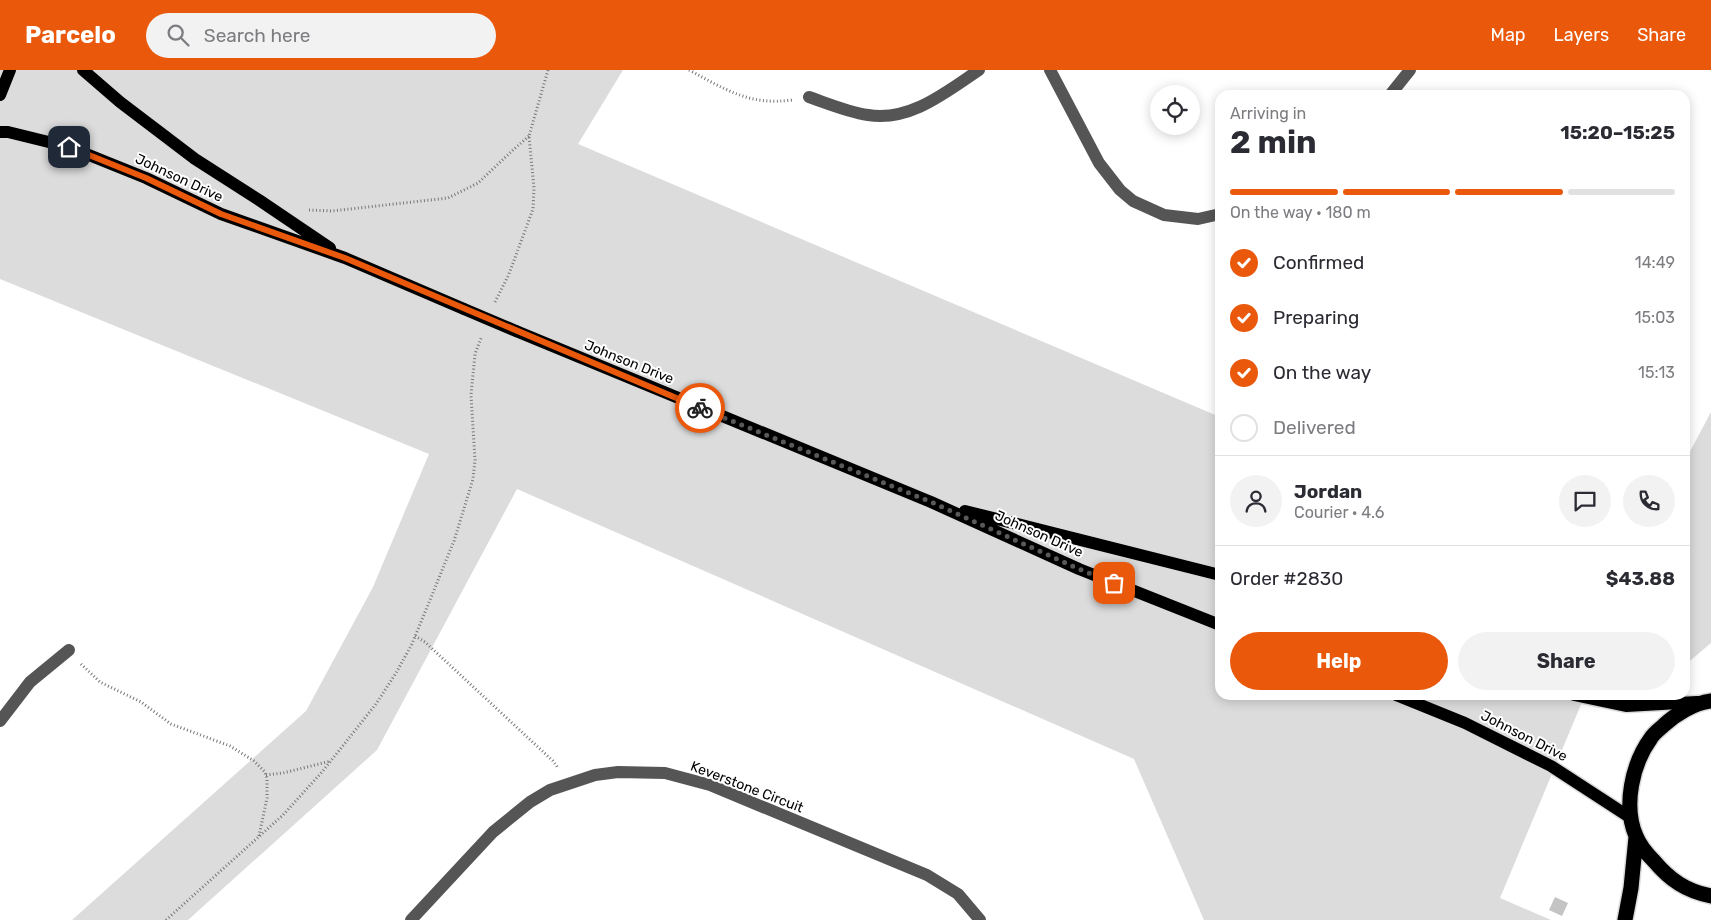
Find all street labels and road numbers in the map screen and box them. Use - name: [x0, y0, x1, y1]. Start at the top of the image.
- street label: Johnson Drive: [132, 150, 226, 206]
- street label: Johnson Drive: [582, 336, 676, 388]
- street label: Johnson Drive: [992, 507, 1086, 561]
- street label: Johnson Drive: [1478, 707, 1570, 765]
- street label: Keverstone Circuit: [688, 758, 806, 817]

